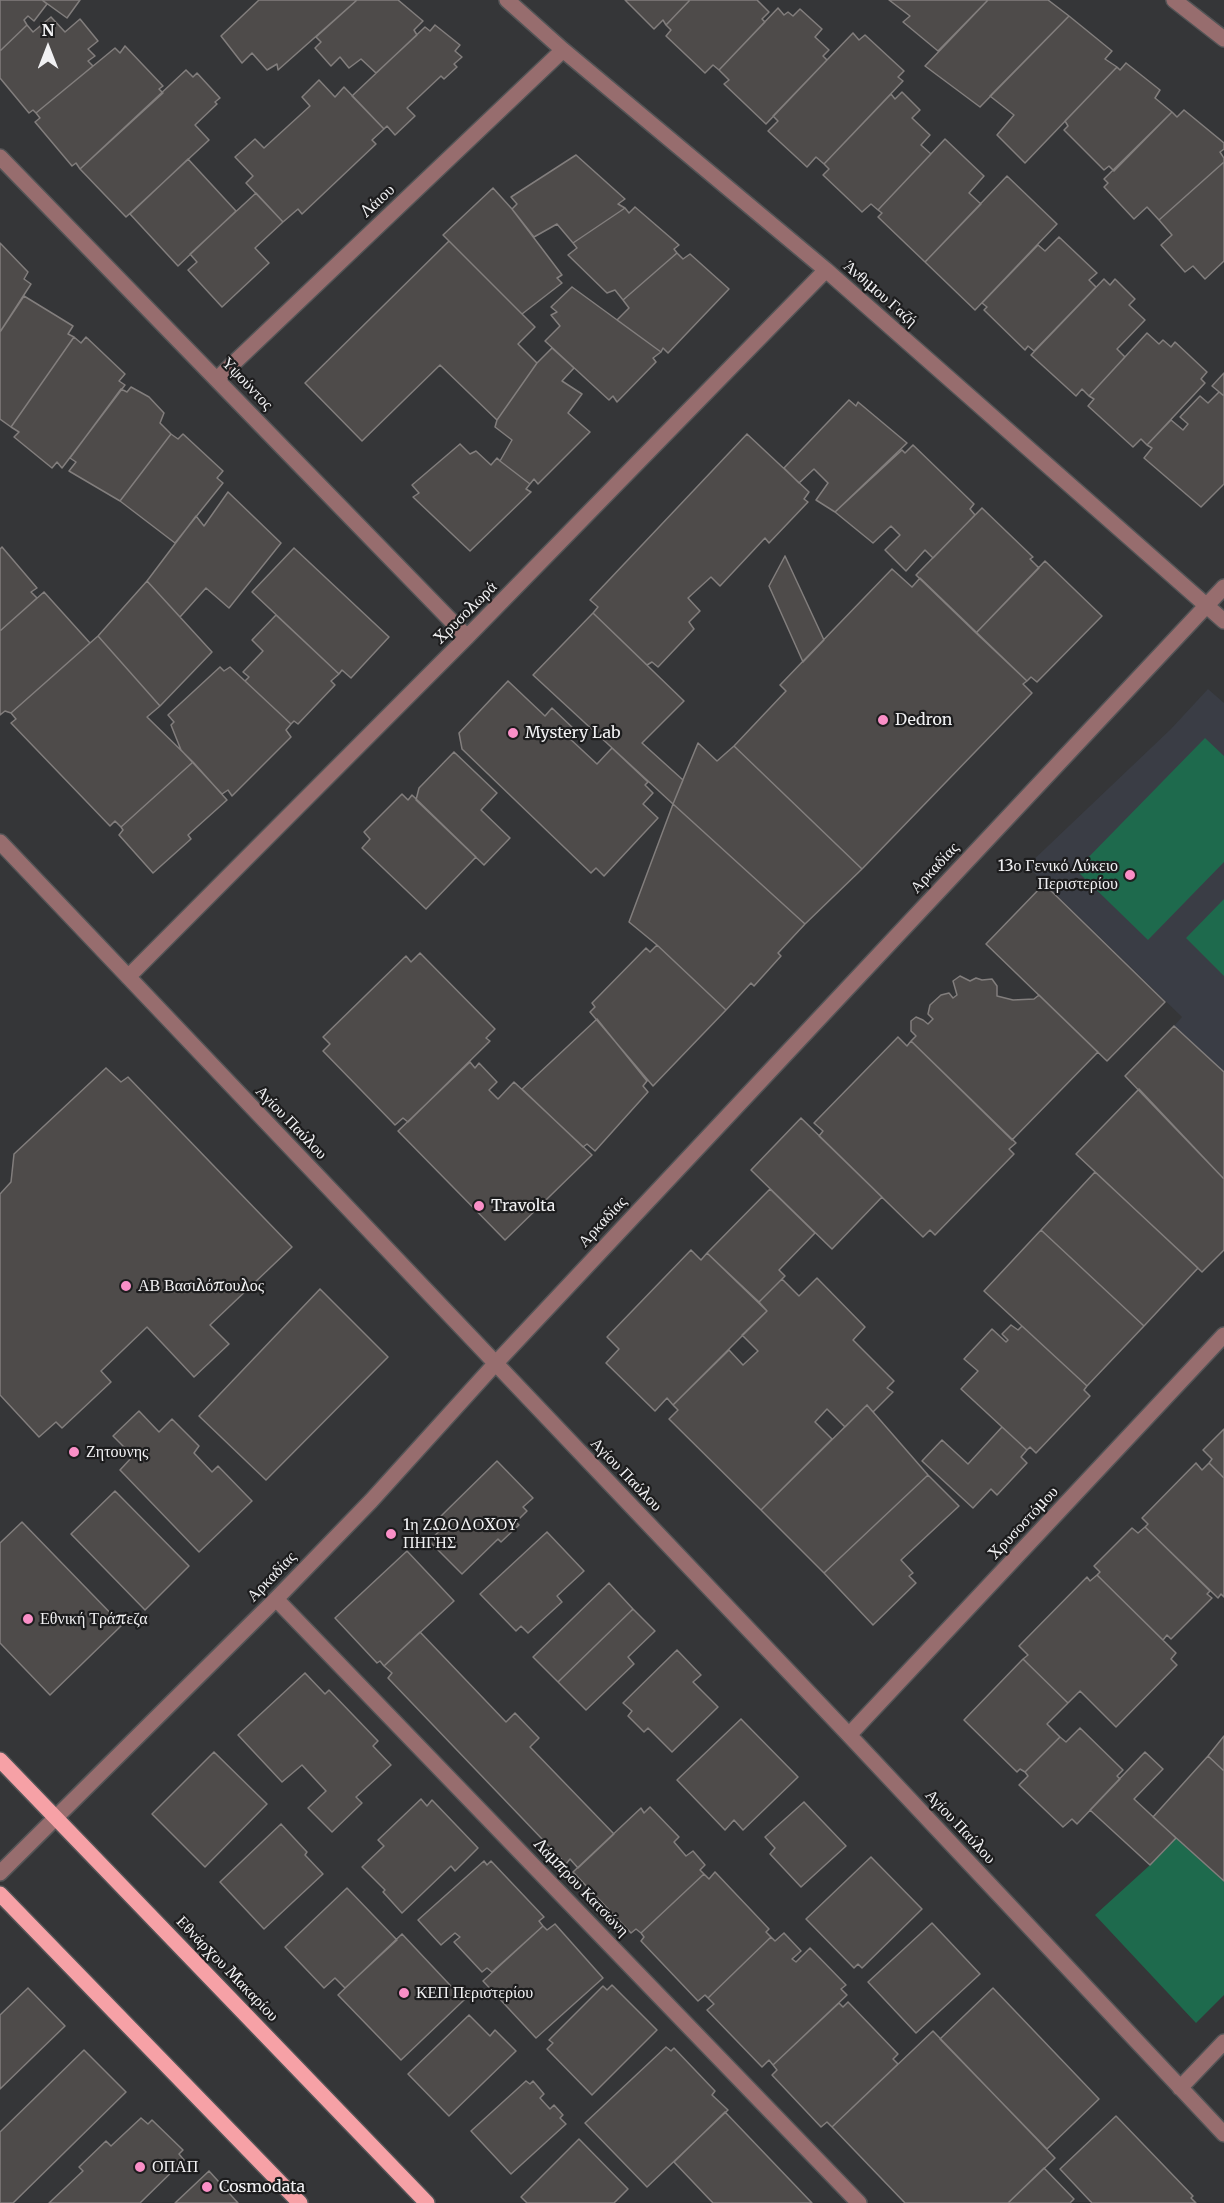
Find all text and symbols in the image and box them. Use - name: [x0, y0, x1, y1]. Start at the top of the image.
- north arrow: [18, 18, 78, 78]
- text: N: [42, 20, 54, 40]
- street label: Λάιου: [357, 181, 399, 221]
- street label: Άνθιμου Γαζή: [839, 257, 921, 331]
- street label: Υψούντος: [217, 354, 277, 414]
- street label: Χρυσολωρά: [431, 578, 501, 648]
- place label: Dedron: [895, 710, 952, 730]
- marker: Dedron: [876, 713, 890, 727]
- place label: Mystery Lab: [525, 723, 621, 743]
- marker: Mystery Lab: [506, 726, 520, 740]
- street label: Αρκαδίας: [907, 839, 963, 897]
- place label: 13ο Γενικό Λύκειο Περιστερίου: [998, 856, 1118, 894]
- marker: 13ο Γενικό Λύκειο Περιστερίου: [1123, 868, 1137, 882]
- street label: Αγίου Παύλου: [251, 1082, 331, 1164]
- street label: Αρκαδίας: [575, 1193, 631, 1251]
- place label: Travolta: [491, 1196, 555, 1216]
- marker: Travolta: [472, 1199, 486, 1213]
- place label: ΑΒ Βασιλόπουλος: [138, 1276, 264, 1296]
- marker: ΑΒ Βασιλόπουλος: [119, 1279, 133, 1293]
- street label: Αγίου Παύλου: [586, 1434, 666, 1516]
- place label: Ζητουνης: [86, 1442, 148, 1462]
- marker: Ζητουνης: [67, 1445, 81, 1459]
- street label: Χρυσοστόμου: [985, 1482, 1063, 1564]
- place label: 1η ΖΩΟΔΟΧΟΥ ΠΗΓΗΣ: [403, 1515, 518, 1553]
- marker: 1η ΖΩΟΔΟΧΟΥ ΠΗΓΗΣ: [384, 1527, 398, 1541]
- street label: Αρκαδίας: [243, 1548, 301, 1606]
- place label: Εθνική Τράπεζα: [40, 1609, 148, 1629]
- marker: Εθνική Τράπεζα: [21, 1612, 35, 1626]
- street label: Αγίου Παύλου: [921, 1786, 999, 1868]
- street label: Λάμπρου Κατσώνη: [530, 1835, 632, 1941]
- street label: Εθνάρχου Μακαρίου: [172, 1912, 282, 2026]
- place label: ΚΕΠ Περιστερίου: [416, 1983, 533, 2003]
- marker: ΚΕΠ Περιστερίου: [397, 1986, 411, 2000]
- place label: ΟΠΑΠ: [152, 2157, 198, 2177]
- marker: ΟΠΑΠ: [133, 2160, 147, 2174]
- place label: Cosmodata: [219, 2177, 305, 2197]
- marker: Cosmodata: [200, 2180, 214, 2194]

